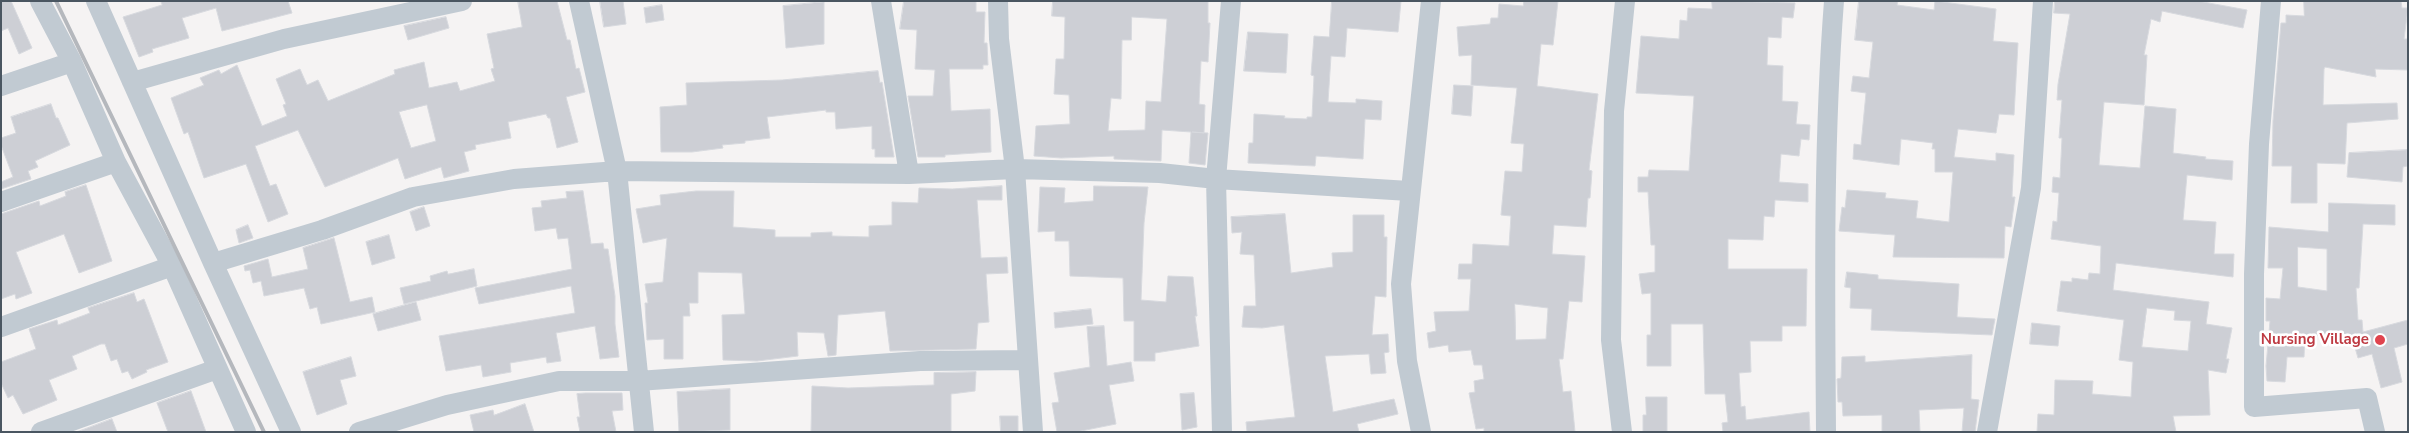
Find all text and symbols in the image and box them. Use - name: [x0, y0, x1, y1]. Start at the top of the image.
- place label: Nursing Village: [2261, 331, 2369, 349]
- marker: Nursing Village: [2373, 333, 2387, 347]

